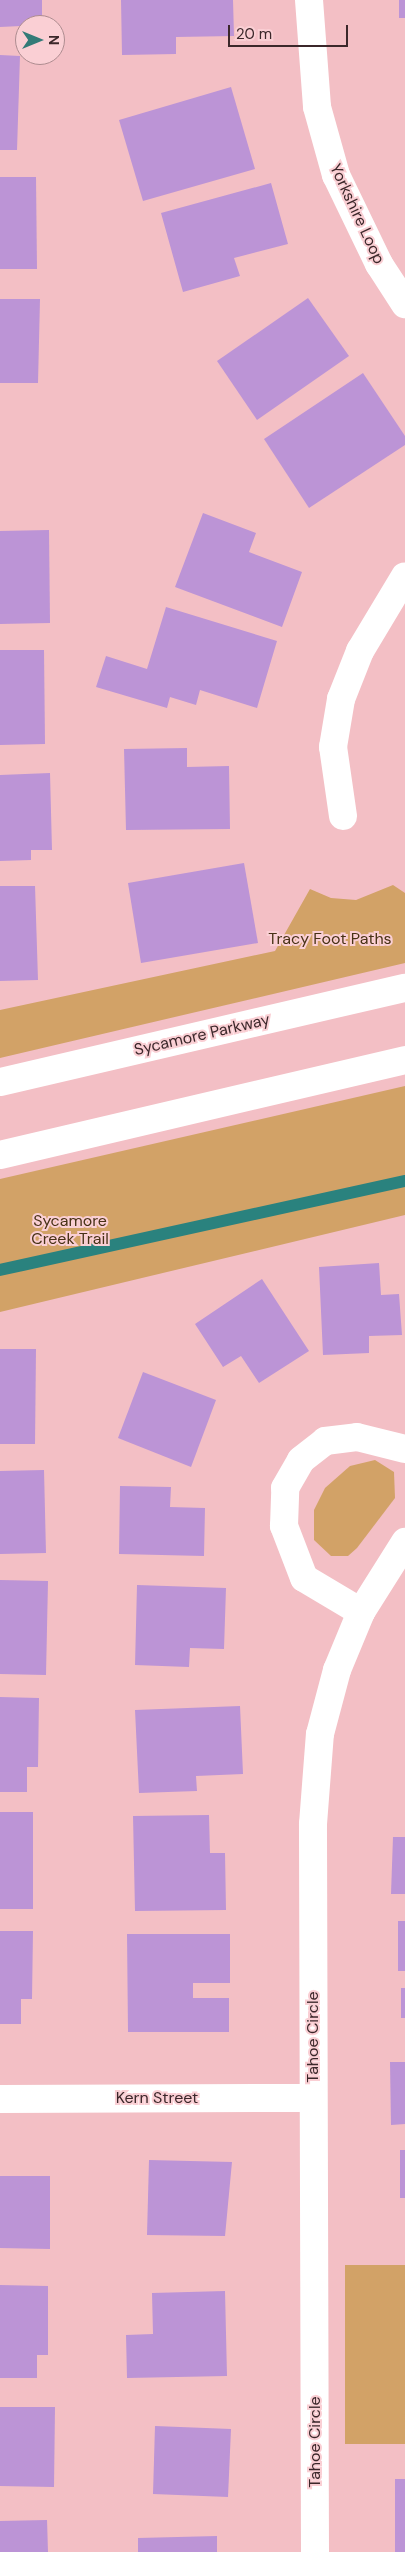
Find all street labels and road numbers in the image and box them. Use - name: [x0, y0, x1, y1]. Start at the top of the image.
- street label: Yorkshire Loop: [325, 161, 389, 267]
- street label: Sycamore Parkway: [132, 1010, 272, 1060]
- street label: Tahoe Circle: [303, 1991, 323, 2083]
- street label: Kern Street: [116, 2088, 198, 2108]
- street label: Tahoe Circle: [305, 2396, 325, 2488]

